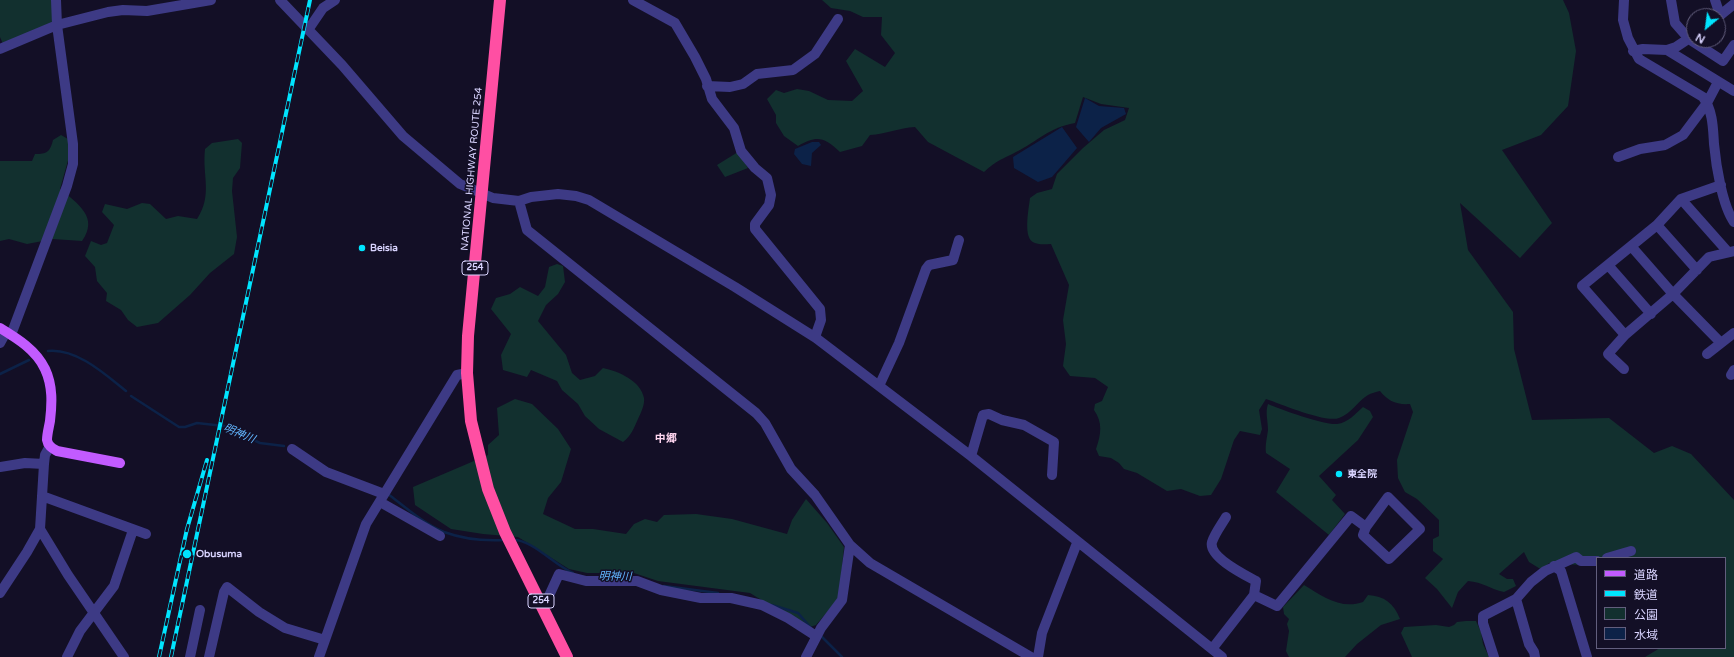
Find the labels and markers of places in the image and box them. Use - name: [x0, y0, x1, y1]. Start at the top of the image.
- place label: Beisia: [370, 242, 398, 254]
- marker: Beisia: [357, 243, 367, 253]
- place label: 東全院: [1347, 468, 1377, 480]
- marker: 東全院: [1334, 469, 1344, 479]
- marker: Obusuma: [181, 548, 193, 560]
- place label: Obusuma: [196, 548, 242, 560]

